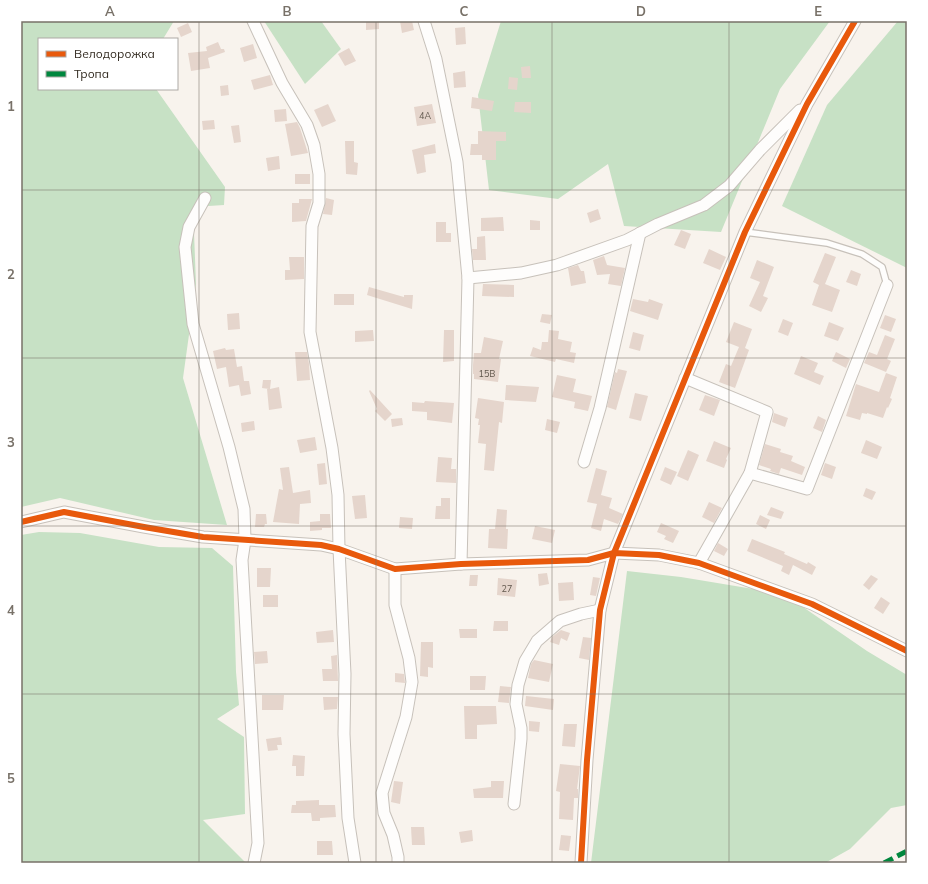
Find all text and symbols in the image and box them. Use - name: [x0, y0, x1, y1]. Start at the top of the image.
- text: A: [105, 3, 115, 19]
- text: B: [283, 3, 292, 19]
- text: C: [460, 3, 469, 19]
- text: D: [636, 3, 646, 19]
- text: E: [814, 3, 822, 19]
- legend: [38, 38, 178, 90]
- text: Велодорожка: [74, 46, 155, 61]
- text: Тропа: [74, 66, 109, 81]
- text: 1: [7, 98, 15, 114]
- house number: 4А: [419, 110, 431, 121]
- text: 2: [7, 266, 15, 282]
- house number: 15В: [479, 368, 495, 379]
- text: 3: [7, 434, 15, 450]
- house number: 27: [502, 583, 512, 594]
- text: 4: [7, 602, 15, 618]
- text: 5: [7, 770, 15, 786]

